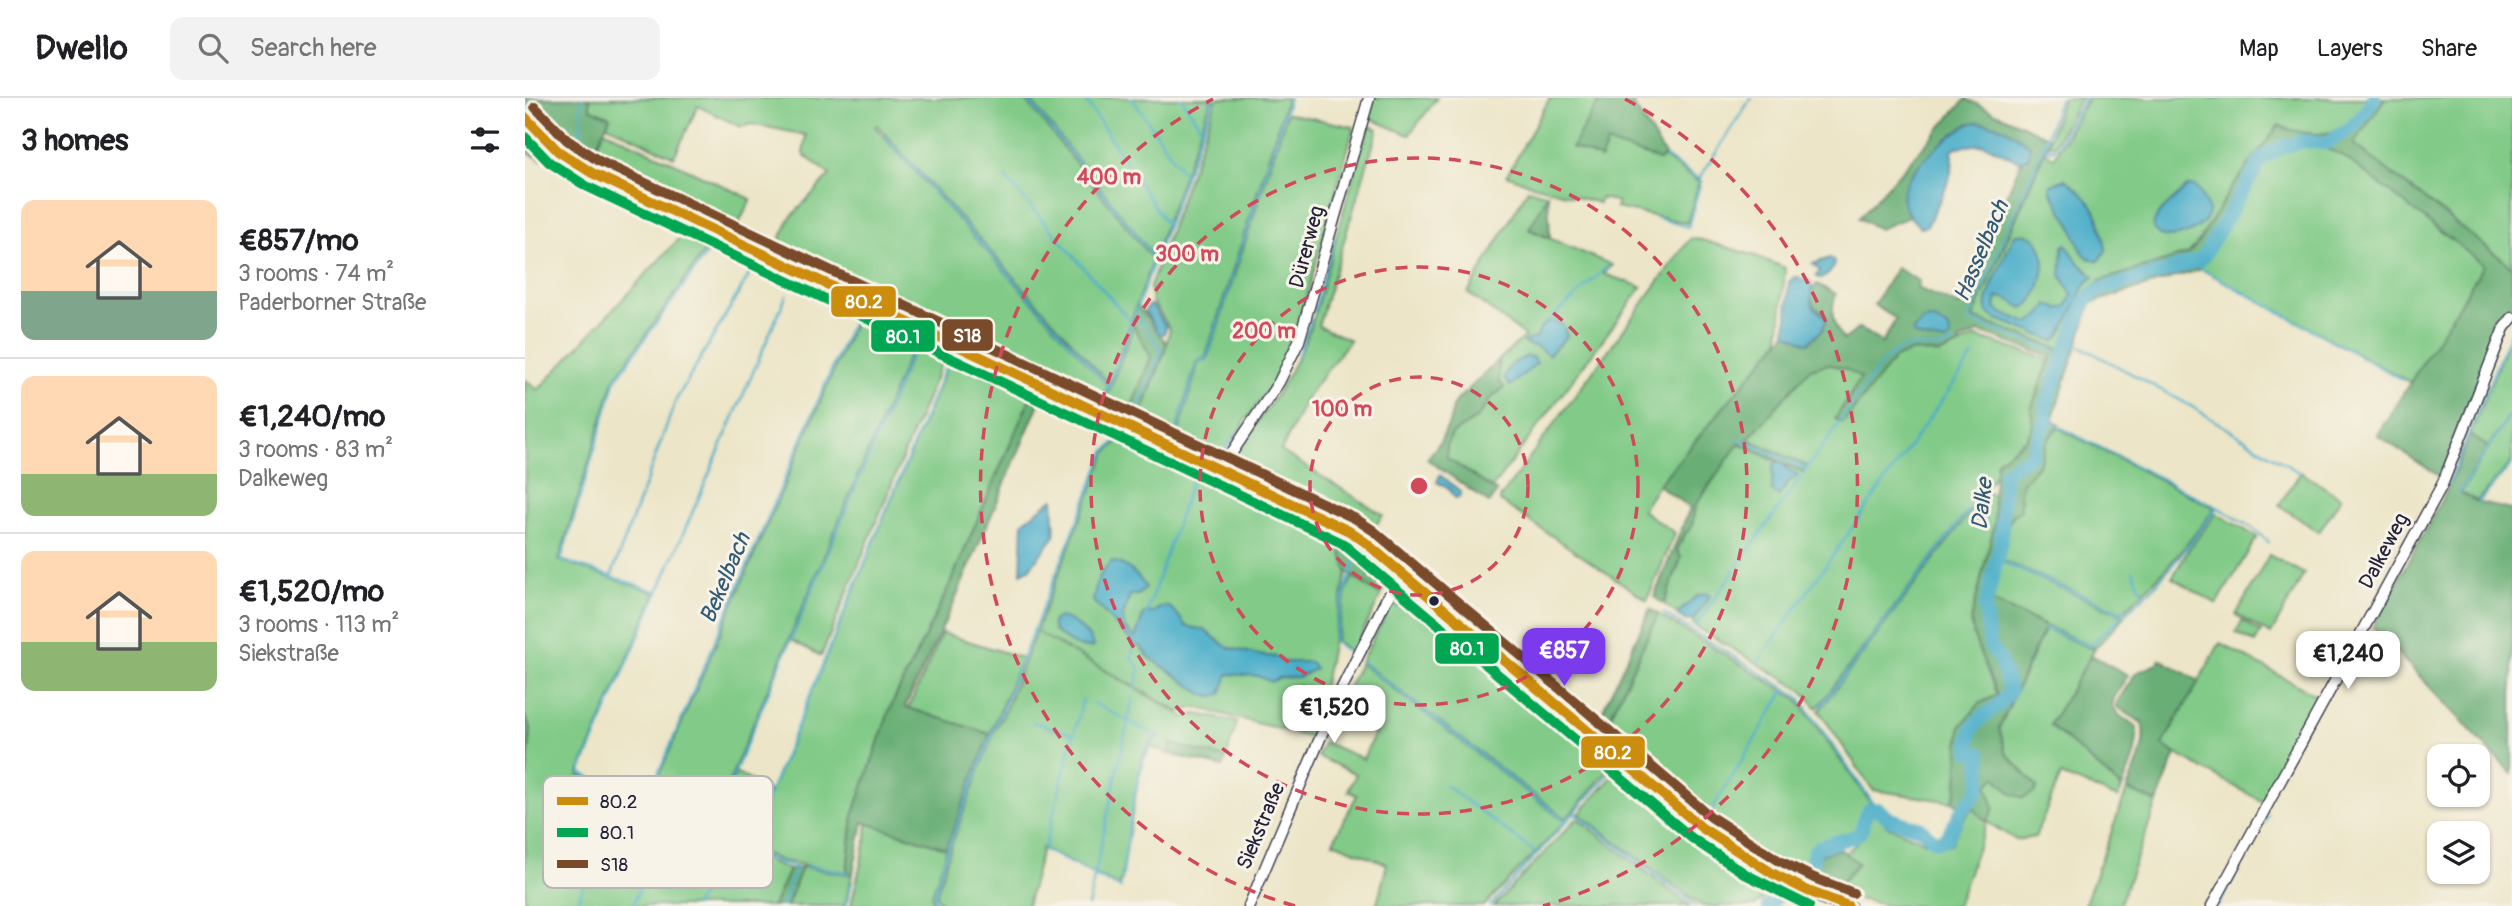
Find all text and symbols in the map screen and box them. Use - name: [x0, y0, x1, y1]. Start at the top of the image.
- search box: [170, 17, 660, 80]
- text: Dwello: [35, 28, 128, 69]
- icon: search: [194, 29, 232, 67]
- text: Search here: [250, 32, 377, 64]
- text: Map: [2239, 34, 2279, 63]
- text: Layers: [2317, 34, 2383, 63]
- text: Share: [2421, 34, 2477, 63]
- icon: filters: [466, 121, 504, 159]
- text: 3 homes: [21, 122, 128, 159]
- text: 400 m: [1077, 164, 1141, 191]
- water label: Hasselbach: [1947, 195, 2016, 306]
- street label: Dürerweg: [1283, 203, 1331, 291]
- text: €857/mo: [238, 222, 359, 259]
- icon: home: [77, 228, 161, 312]
- text: 300 m: [1155, 241, 1219, 268]
- text: 3 rooms · 74 m²: [238, 259, 394, 288]
- line badge: 80.2: [830, 285, 897, 318]
- text: Paderborner Straße: [238, 288, 426, 317]
- text: 80.2: [845, 290, 883, 314]
- line badge: S18: [941, 318, 994, 352]
- text: 200 m: [1232, 318, 1296, 345]
- line badge: 80.1: [870, 319, 936, 353]
- text: S18: [953, 324, 981, 348]
- text: 80.1: [886, 325, 920, 349]
- text: 100 m: [1312, 396, 1372, 423]
- text: €1,240/mo: [238, 398, 385, 435]
- icon: home: [77, 404, 161, 488]
- text: 3 rooms · 83 m²: [238, 435, 393, 464]
- text: Dalkeweg: [238, 464, 328, 493]
- centre of rings: [1407, 474, 1431, 498]
- water label: Dalke: [1965, 474, 1999, 531]
- street label: Dalkeweg: [2353, 508, 2415, 594]
- water label: Bekelbach: [693, 527, 757, 627]
- text: €1,520/mo: [238, 573, 384, 610]
- icon: home: [77, 579, 161, 663]
- unlabelled marker: [1427, 594, 1441, 608]
- text: 3 rooms · 113 m²: [238, 610, 399, 639]
- pin: €857: [1523, 628, 1605, 688]
- line badge: 80.1: [1434, 632, 1500, 665]
- pin: €1,240: [2291, 632, 2405, 691]
- text: €857: [1538, 636, 1590, 665]
- text: 80.1: [1450, 637, 1484, 661]
- text: Siekstraße: [238, 639, 339, 668]
- text: €1,240: [2312, 639, 2384, 668]
- pin: €1,520: [1277, 686, 1391, 745]
- text: €1,520: [1298, 693, 1370, 722]
- line badge: 80.2: [1580, 735, 1646, 769]
- text: 80.2: [1594, 741, 1632, 765]
- map controls: [2427, 744, 2490, 884]
- button: locate: [2427, 744, 2490, 807]
- legend: [543, 776, 773, 888]
- street label: Siekstraße: [1231, 778, 1292, 874]
- text: 80.2: [600, 790, 637, 814]
- text: 80.1: [600, 821, 634, 845]
- button: layers: [2427, 821, 2490, 884]
- text: S18: [600, 853, 628, 877]

